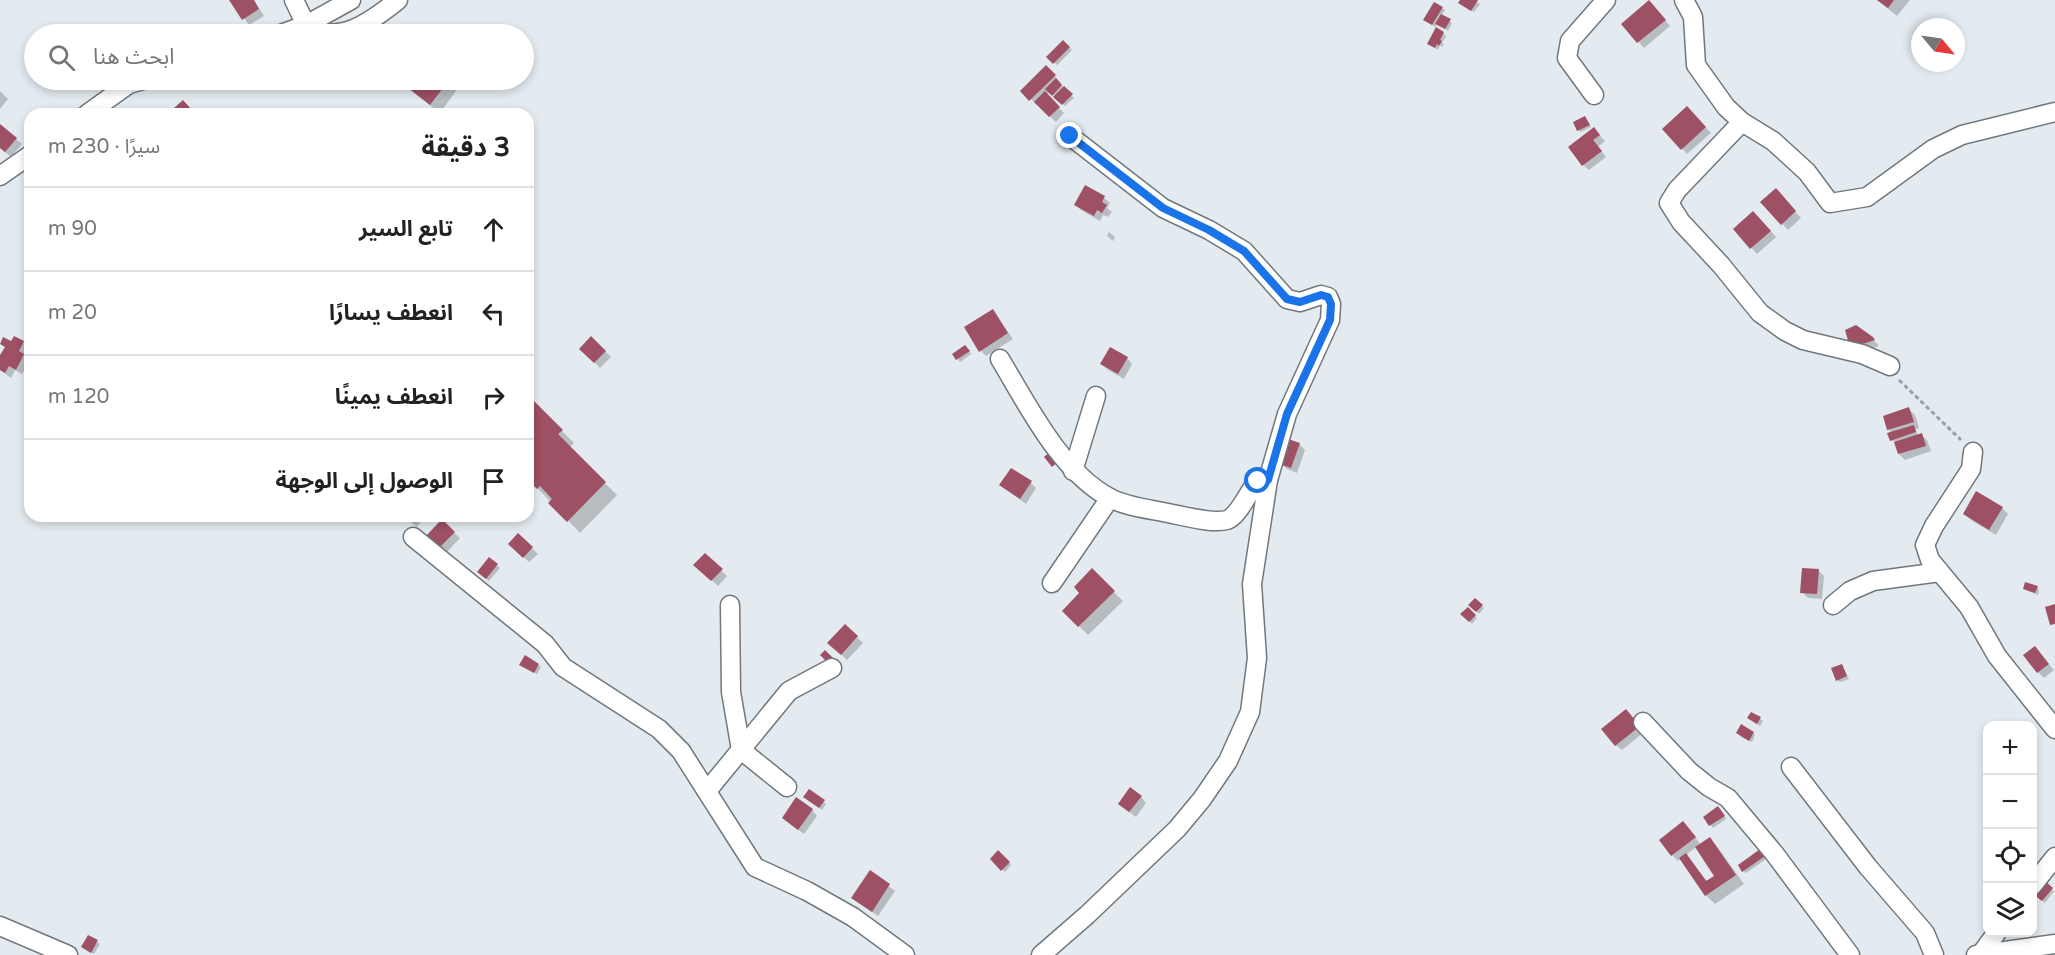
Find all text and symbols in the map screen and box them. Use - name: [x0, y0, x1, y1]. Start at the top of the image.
- north arrow: [1911, 18, 1965, 72]
- search box: [24, 24, 534, 90]
- icon: search: [45, 41, 78, 74]
- text: ابحث هنا: [93, 44, 175, 70]
- route end: [1056, 122, 1082, 148]
- text: 3 دقيقة: [421, 132, 510, 163]
- text: سيرًا · 230 m: [48, 135, 160, 159]
- icon: ahead: [477, 213, 510, 246]
- text: تابع السير: [359, 216, 453, 242]
- text: 90 m: [48, 217, 97, 241]
- icon: left: [477, 297, 510, 330]
- text: انعطف يسارًا: [329, 300, 453, 326]
- text: 20 m: [48, 301, 97, 325]
- icon: right: [477, 381, 510, 414]
- text: انعطف يمينًا: [335, 384, 453, 410]
- text: 120 m: [48, 385, 109, 409]
- icon: arrive: [477, 465, 510, 498]
- route start: [1244, 467, 1270, 493]
- text: الوصول إلى الوجهة: [275, 468, 453, 494]
- map controls: [1983, 721, 2037, 937]
- button: +: [1983, 721, 2037, 775]
- button: −: [1983, 775, 2037, 829]
- button: locate: [1983, 829, 2037, 883]
- button: layers: [1983, 883, 2037, 937]

